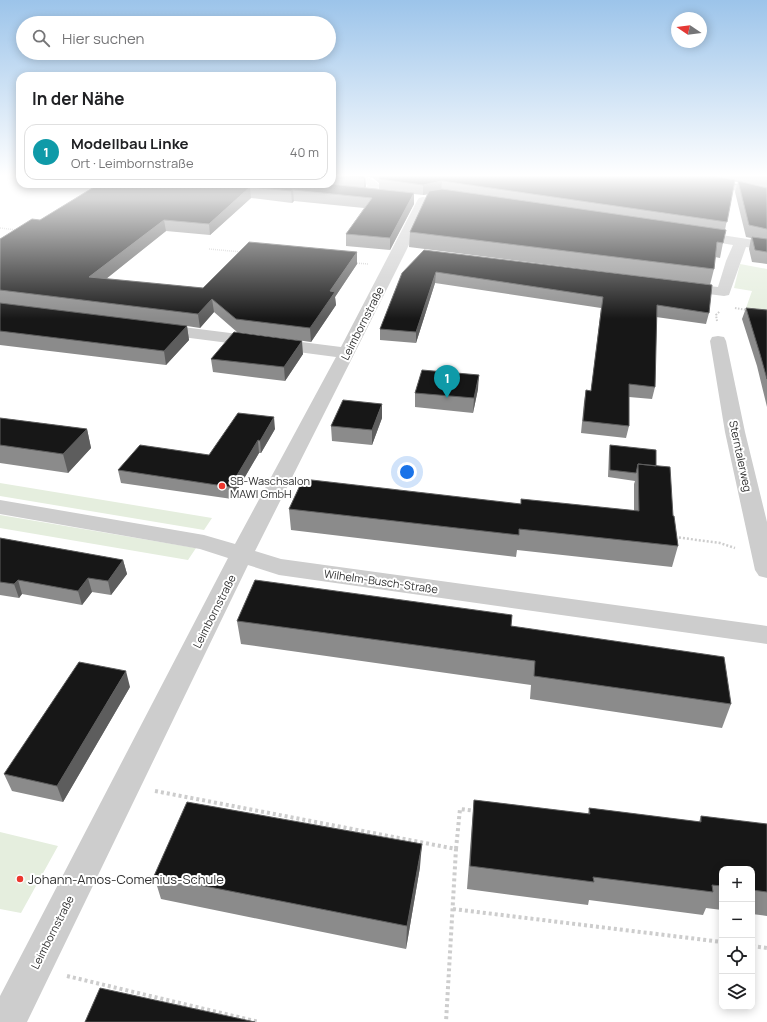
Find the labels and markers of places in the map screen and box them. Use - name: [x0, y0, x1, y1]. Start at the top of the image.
- pin: 1: [434, 365, 460, 398]
- place label: SB-Waschsalon MAWI GmbH: [230, 473, 310, 501]
- marker: SB-Waschsalon MAWI GmbH: [217, 481, 227, 491]
- place label: Johann-Amos-Comenius-Schule: [28, 870, 224, 888]
- marker: Johann-Amos-Comenius-Schule: [15, 874, 25, 884]

